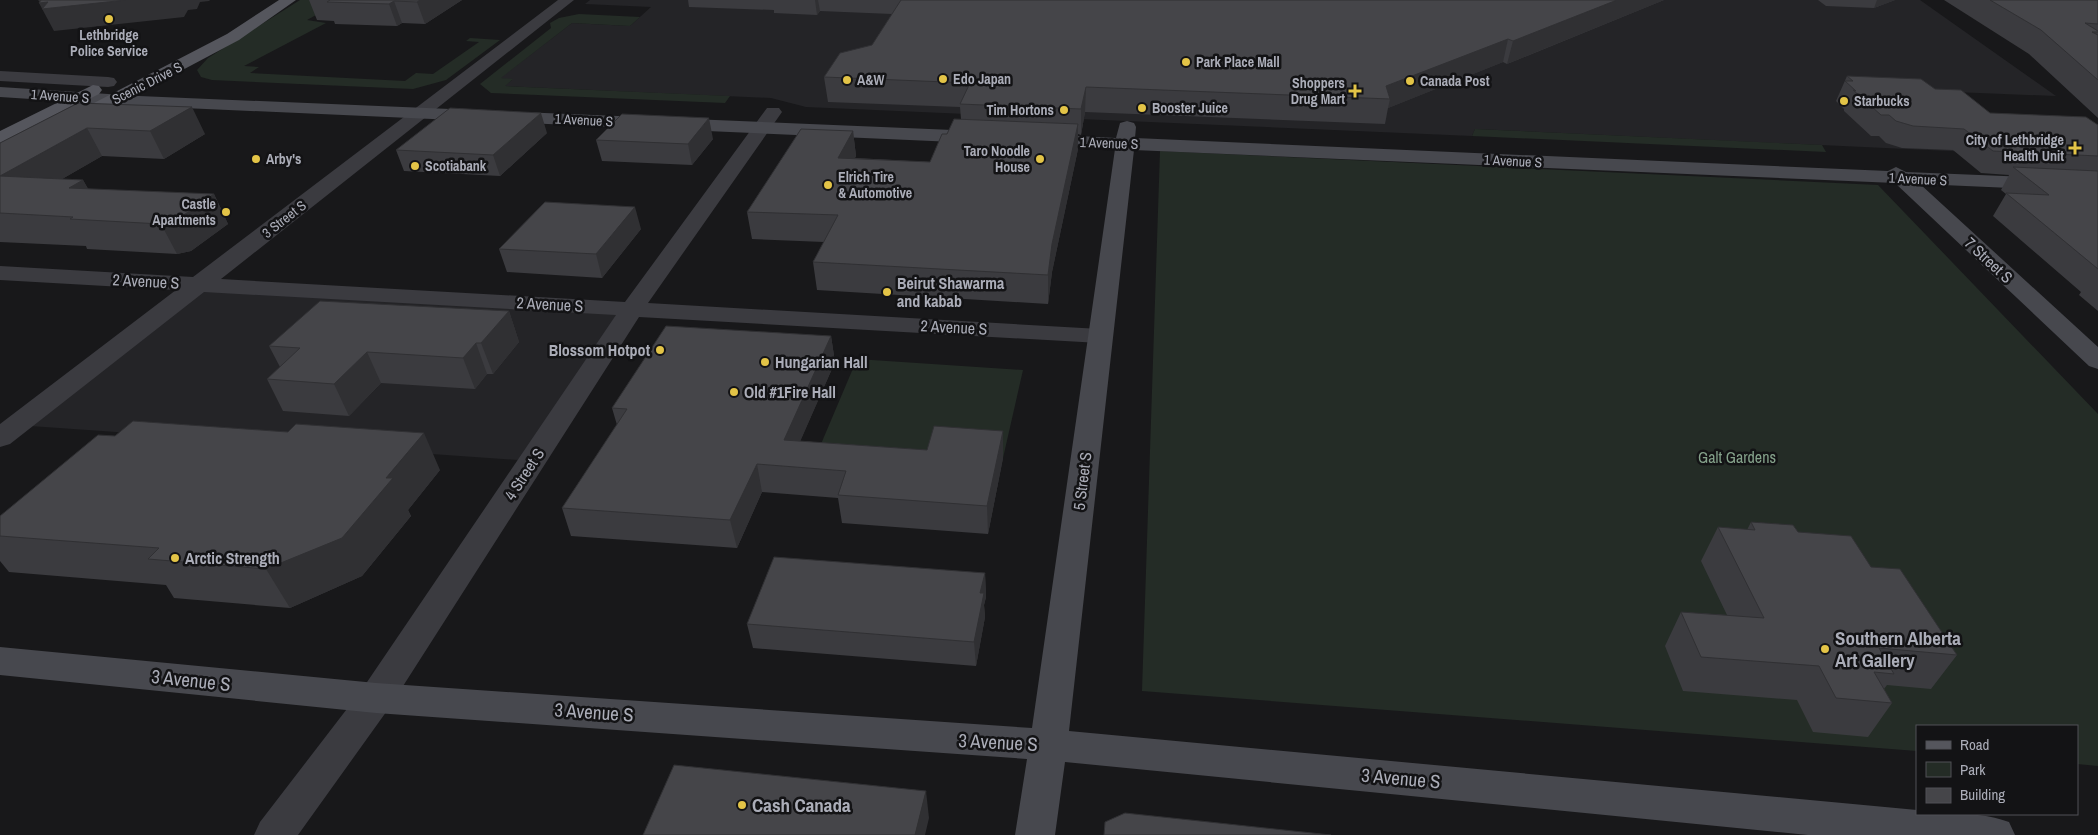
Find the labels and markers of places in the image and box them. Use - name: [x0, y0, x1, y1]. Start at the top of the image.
- marker: Lethbridge Police Service: [103, 13, 115, 25]
- place label: Lethbridge Police Service: [70, 26, 148, 60]
- place label: Park Place Mall: [1196, 53, 1280, 71]
- marker: Park Place Mall: [1180, 56, 1192, 68]
- place label: Edo Japan: [953, 70, 1011, 88]
- place label: A&W: [857, 71, 885, 89]
- place label: Canada Post: [1420, 72, 1490, 90]
- marker: Edo Japan: [937, 73, 949, 85]
- marker: A&W: [841, 74, 853, 86]
- place label: Shoppers Drug Mart: [1291, 74, 1345, 108]
- marker: Canada Post: [1404, 75, 1416, 87]
- marker: Shoppers Drug Mart: [1349, 85, 1361, 97]
- place label: Starbucks: [1854, 92, 1910, 110]
- marker: Starbucks: [1838, 95, 1850, 107]
- place label: Booster Juice: [1152, 99, 1228, 117]
- place label: Tim Hortons: [987, 101, 1054, 119]
- marker: Booster Juice: [1136, 102, 1148, 114]
- marker: Tim Hortons: [1058, 104, 1070, 116]
- place label: City of Lethbridge Health Unit: [1966, 131, 2064, 165]
- marker: City of Lethbridge Health Unit: [2068, 141, 2082, 155]
- place label: Taro Noodle House: [964, 142, 1030, 176]
- place label: Arby's: [266, 150, 301, 168]
- marker: Arby's: [250, 153, 262, 165]
- marker: Taro Noodle House: [1034, 153, 1046, 165]
- place label: Scotiabank: [425, 157, 487, 175]
- marker: Scotiabank: [409, 160, 421, 172]
- place label: Elrich Tire & Automotive: [838, 168, 912, 202]
- marker: Elrich Tire & Automotive: [822, 179, 834, 191]
- place label: Castle Apartments: [152, 195, 216, 229]
- marker: Castle Apartments: [220, 206, 232, 218]
- place label: Beirut Shawarma and kabab: [897, 272, 1005, 312]
- marker: Beirut Shawarma and kabab: [881, 286, 893, 298]
- place label: Blossom Hotpot: [549, 339, 651, 361]
- marker: Blossom Hotpot: [654, 344, 666, 356]
- place label: Hungarian Hall: [775, 351, 868, 373]
- marker: Hungarian Hall: [759, 356, 771, 368]
- place label: Old #1Fire Hall: [744, 381, 836, 403]
- marker: Old #1Fire Hall: [728, 386, 740, 398]
- place label: Arctic Strength: [185, 547, 280, 569]
- marker: Arctic Strength: [169, 552, 181, 564]
- place label: Southern Alberta Art Gallery: [1835, 625, 1961, 673]
- marker: Southern Alberta Art Gallery: [1819, 643, 1831, 655]
- place label: Cash Canada: [752, 792, 851, 818]
- marker: Cash Canada: [736, 799, 748, 811]

